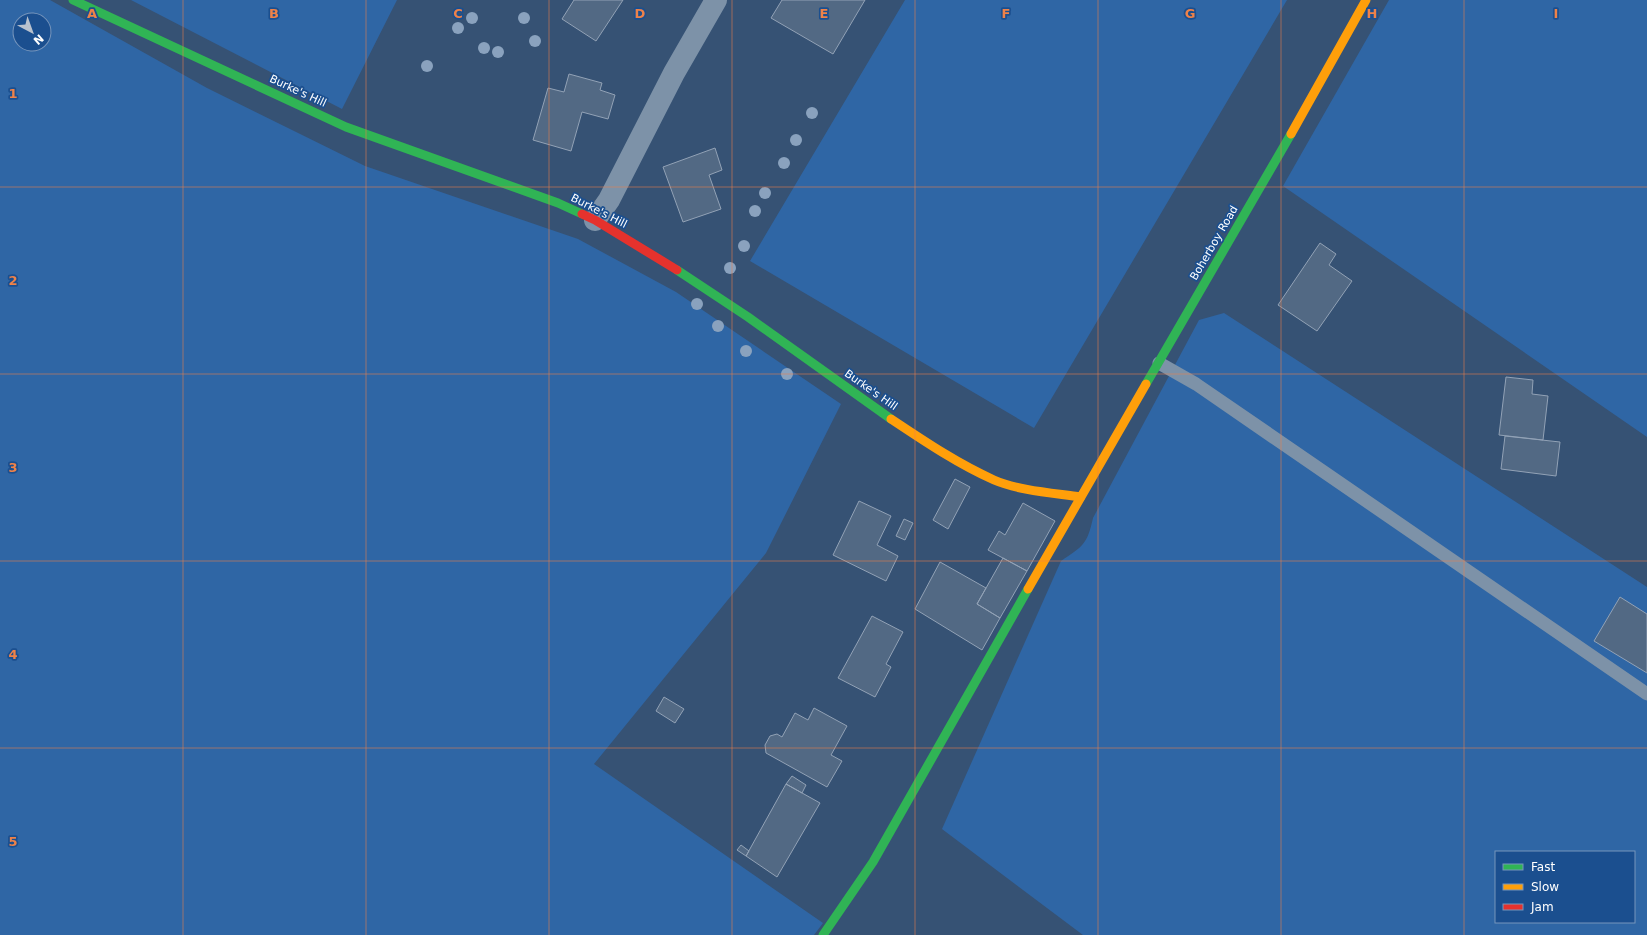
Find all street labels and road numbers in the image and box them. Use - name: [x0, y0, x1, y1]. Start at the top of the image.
- street label: Burke's Hill: [267, 72, 329, 110]
- street label: Burke's Hill: [569, 191, 629, 231]
- street label: Boherboy Road: [1187, 203, 1241, 283]
- street label: Burke's Hill: [842, 367, 900, 413]

